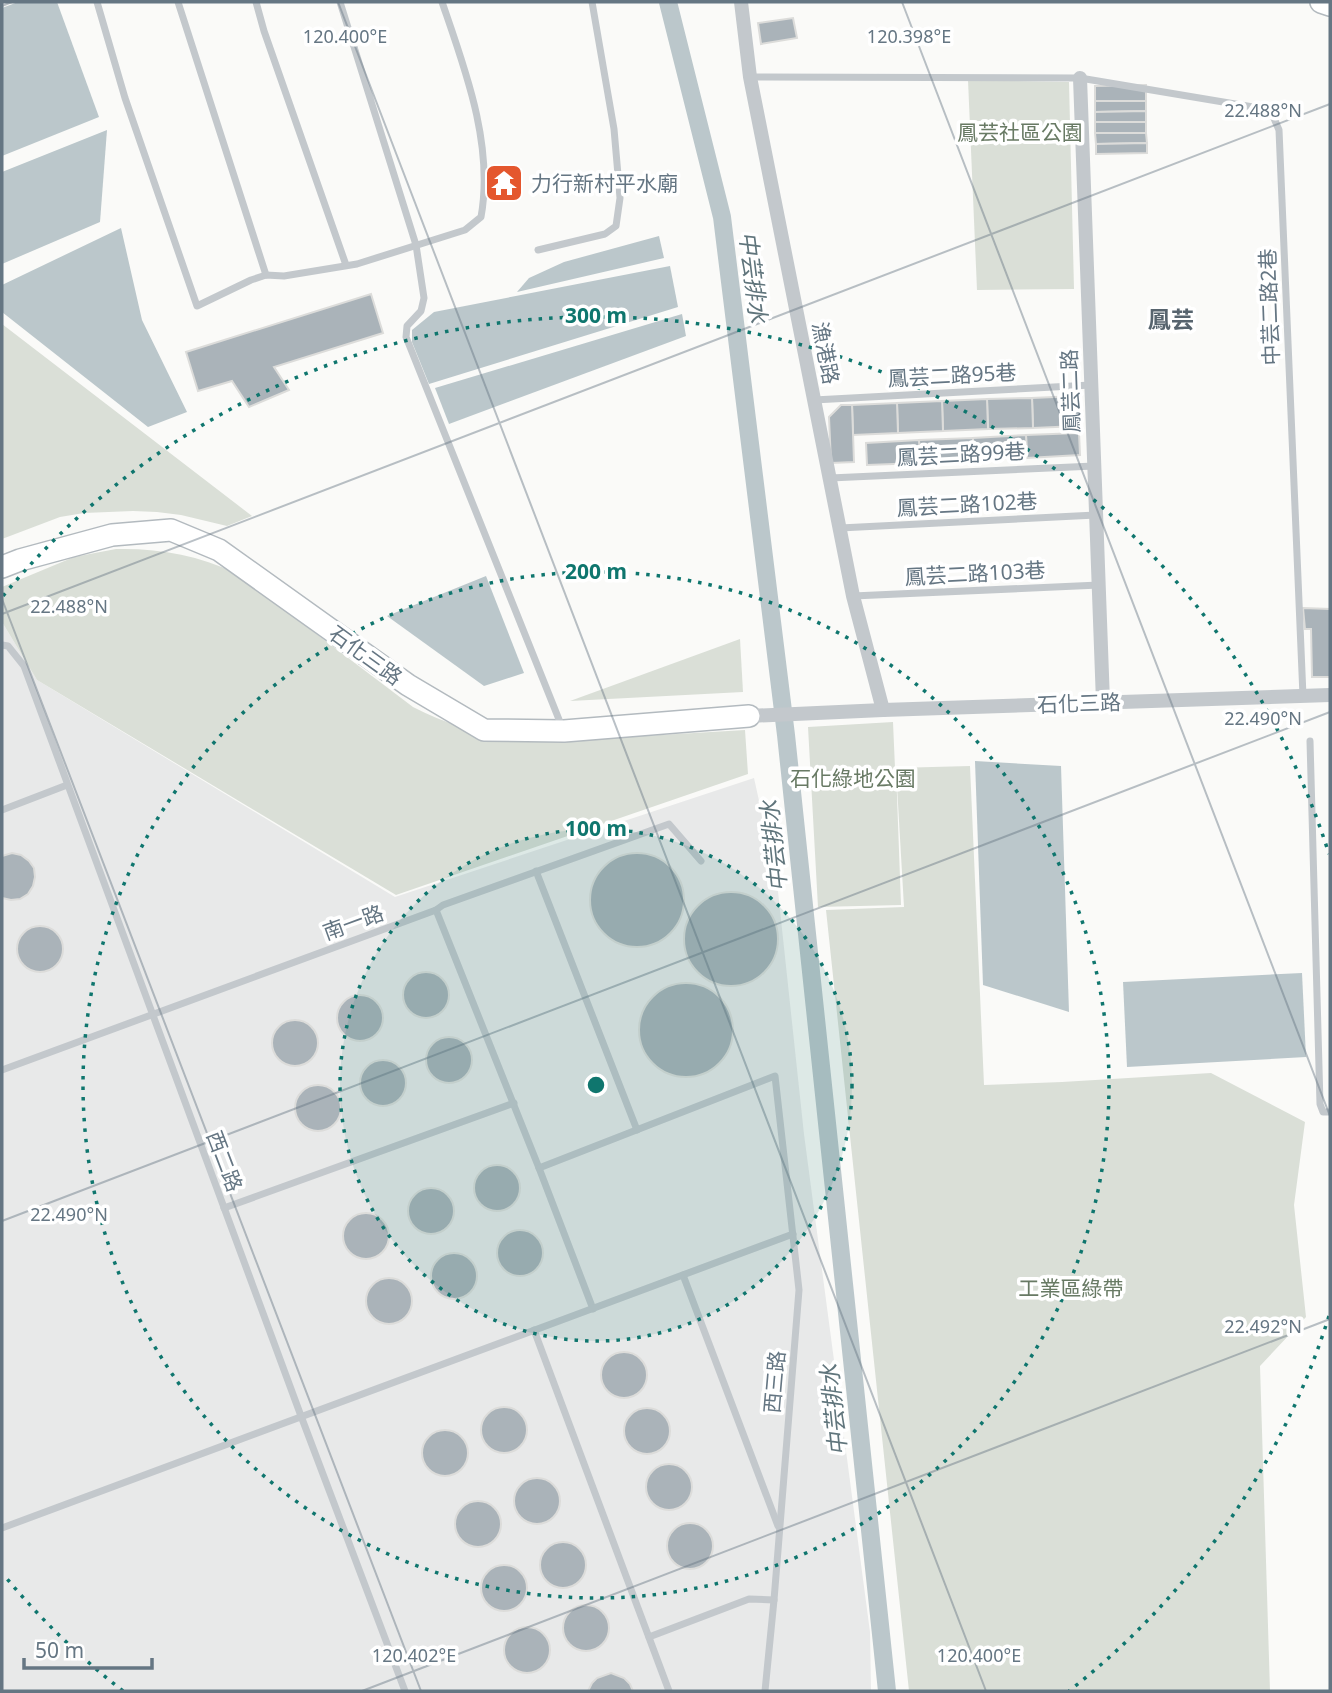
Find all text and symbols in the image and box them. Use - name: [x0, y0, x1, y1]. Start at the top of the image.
- text: 120.400°E: [303, 24, 387, 48]
- text: 120.398°E: [867, 24, 951, 48]
- text: 22.488°N: [1224, 98, 1302, 122]
- park label: 鳳芸社區公園: [957, 118, 1083, 146]
- temple icon: 力行新村平水廟: [483, 162, 525, 204]
- place label: 力行新村平水廟: [531, 169, 678, 197]
- water label: 中芸排水: [733, 229, 776, 326]
- street label: 中芸二路2巷: [1253, 248, 1285, 366]
- text: 300 m: [565, 301, 627, 329]
- district label: 鳳芸: [1148, 303, 1194, 335]
- street label: 漁港路: [806, 319, 846, 387]
- street label: 鳳芸二路: [1055, 349, 1085, 433]
- street label: 鳳芸二路95巷: [887, 358, 1017, 392]
- street label: 鳳芸二路99巷: [896, 437, 1026, 471]
- street label: 鳳芸二路102巷: [896, 486, 1038, 522]
- street label: 鳳芸二路103巷: [904, 555, 1046, 591]
- text: 200 m: [565, 557, 627, 585]
- text: 22.488°N: [30, 594, 108, 618]
- street label: 石化三路: [324, 619, 408, 691]
- street label: 石化三路: [1037, 688, 1121, 718]
- text: 22.490°N: [1224, 706, 1302, 730]
- park label: 石化綠地公園: [790, 764, 916, 792]
- water label: 中芸排水: [752, 798, 794, 893]
- text: 100 m: [565, 814, 627, 842]
- street label: 南一路: [319, 898, 387, 946]
- centre of rings: [584, 1073, 608, 1097]
- street label: 西二路: [201, 1127, 249, 1195]
- text: 22.490°N: [30, 1202, 108, 1226]
- park label: 工業區綠帶: [1019, 1274, 1124, 1302]
- text: 22.492°N: [1224, 1314, 1302, 1338]
- street label: 西三路: [757, 1349, 791, 1415]
- water label: 中芸排水: [812, 1362, 854, 1457]
- scale bar: [24, 1626, 152, 1670]
- text: 50 m: [35, 1636, 84, 1664]
- text: 120.402°E: [372, 1643, 456, 1667]
- text: 120.400°E: [937, 1643, 1021, 1667]

